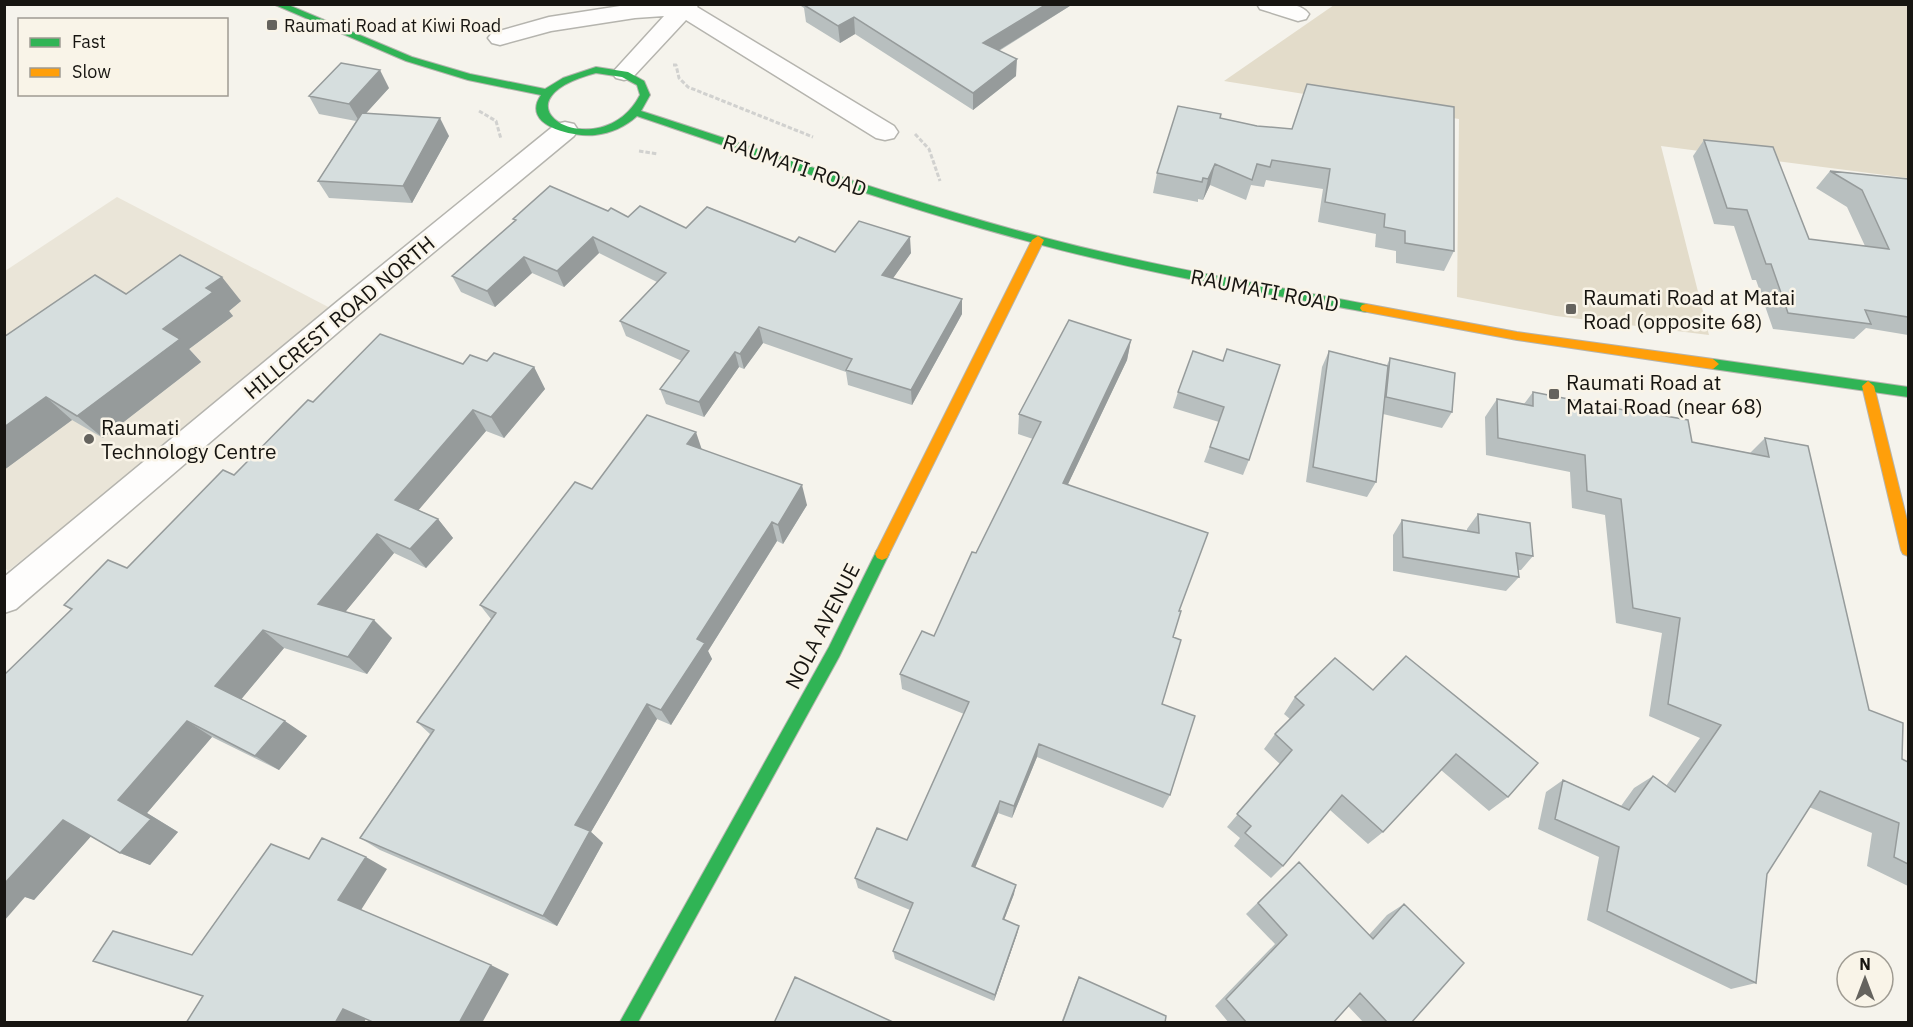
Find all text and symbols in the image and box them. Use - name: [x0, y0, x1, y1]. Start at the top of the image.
- place label: Raumati Road at Kiwi Road: [284, 14, 501, 37]
- legend: [18, 18, 228, 96]
- marker: Raumati Road at Kiwi Road: [265, 18, 279, 32]
- text: Fast: [72, 30, 106, 53]
- text: Slow: [72, 60, 111, 83]
- street label: RAUMATI ROAD: [719, 127, 871, 203]
- street label: HILLCREST ROAD NORTH: [238, 229, 440, 405]
- street label: RAUMATI ROAD: [1188, 262, 1342, 318]
- place label: Raumati Road at Matai Road (opposite 68): [1583, 283, 1795, 335]
- marker: Raumati Road at Matai Road (opposite 68): [1564, 302, 1578, 316]
- place label: Raumati Road at Matai Road (near 68): [1566, 368, 1763, 420]
- marker: Raumati Road at Matai Road (near 68): [1547, 387, 1561, 401]
- place label: Raumati Technology Centre: [101, 413, 276, 465]
- marker: Raumati Technology Centre: [82, 432, 96, 446]
- street label: NOLA AVENUE: [778, 558, 866, 694]
- north arrow: [1835, 949, 1895, 1009]
- text: N: [1859, 954, 1871, 974]

